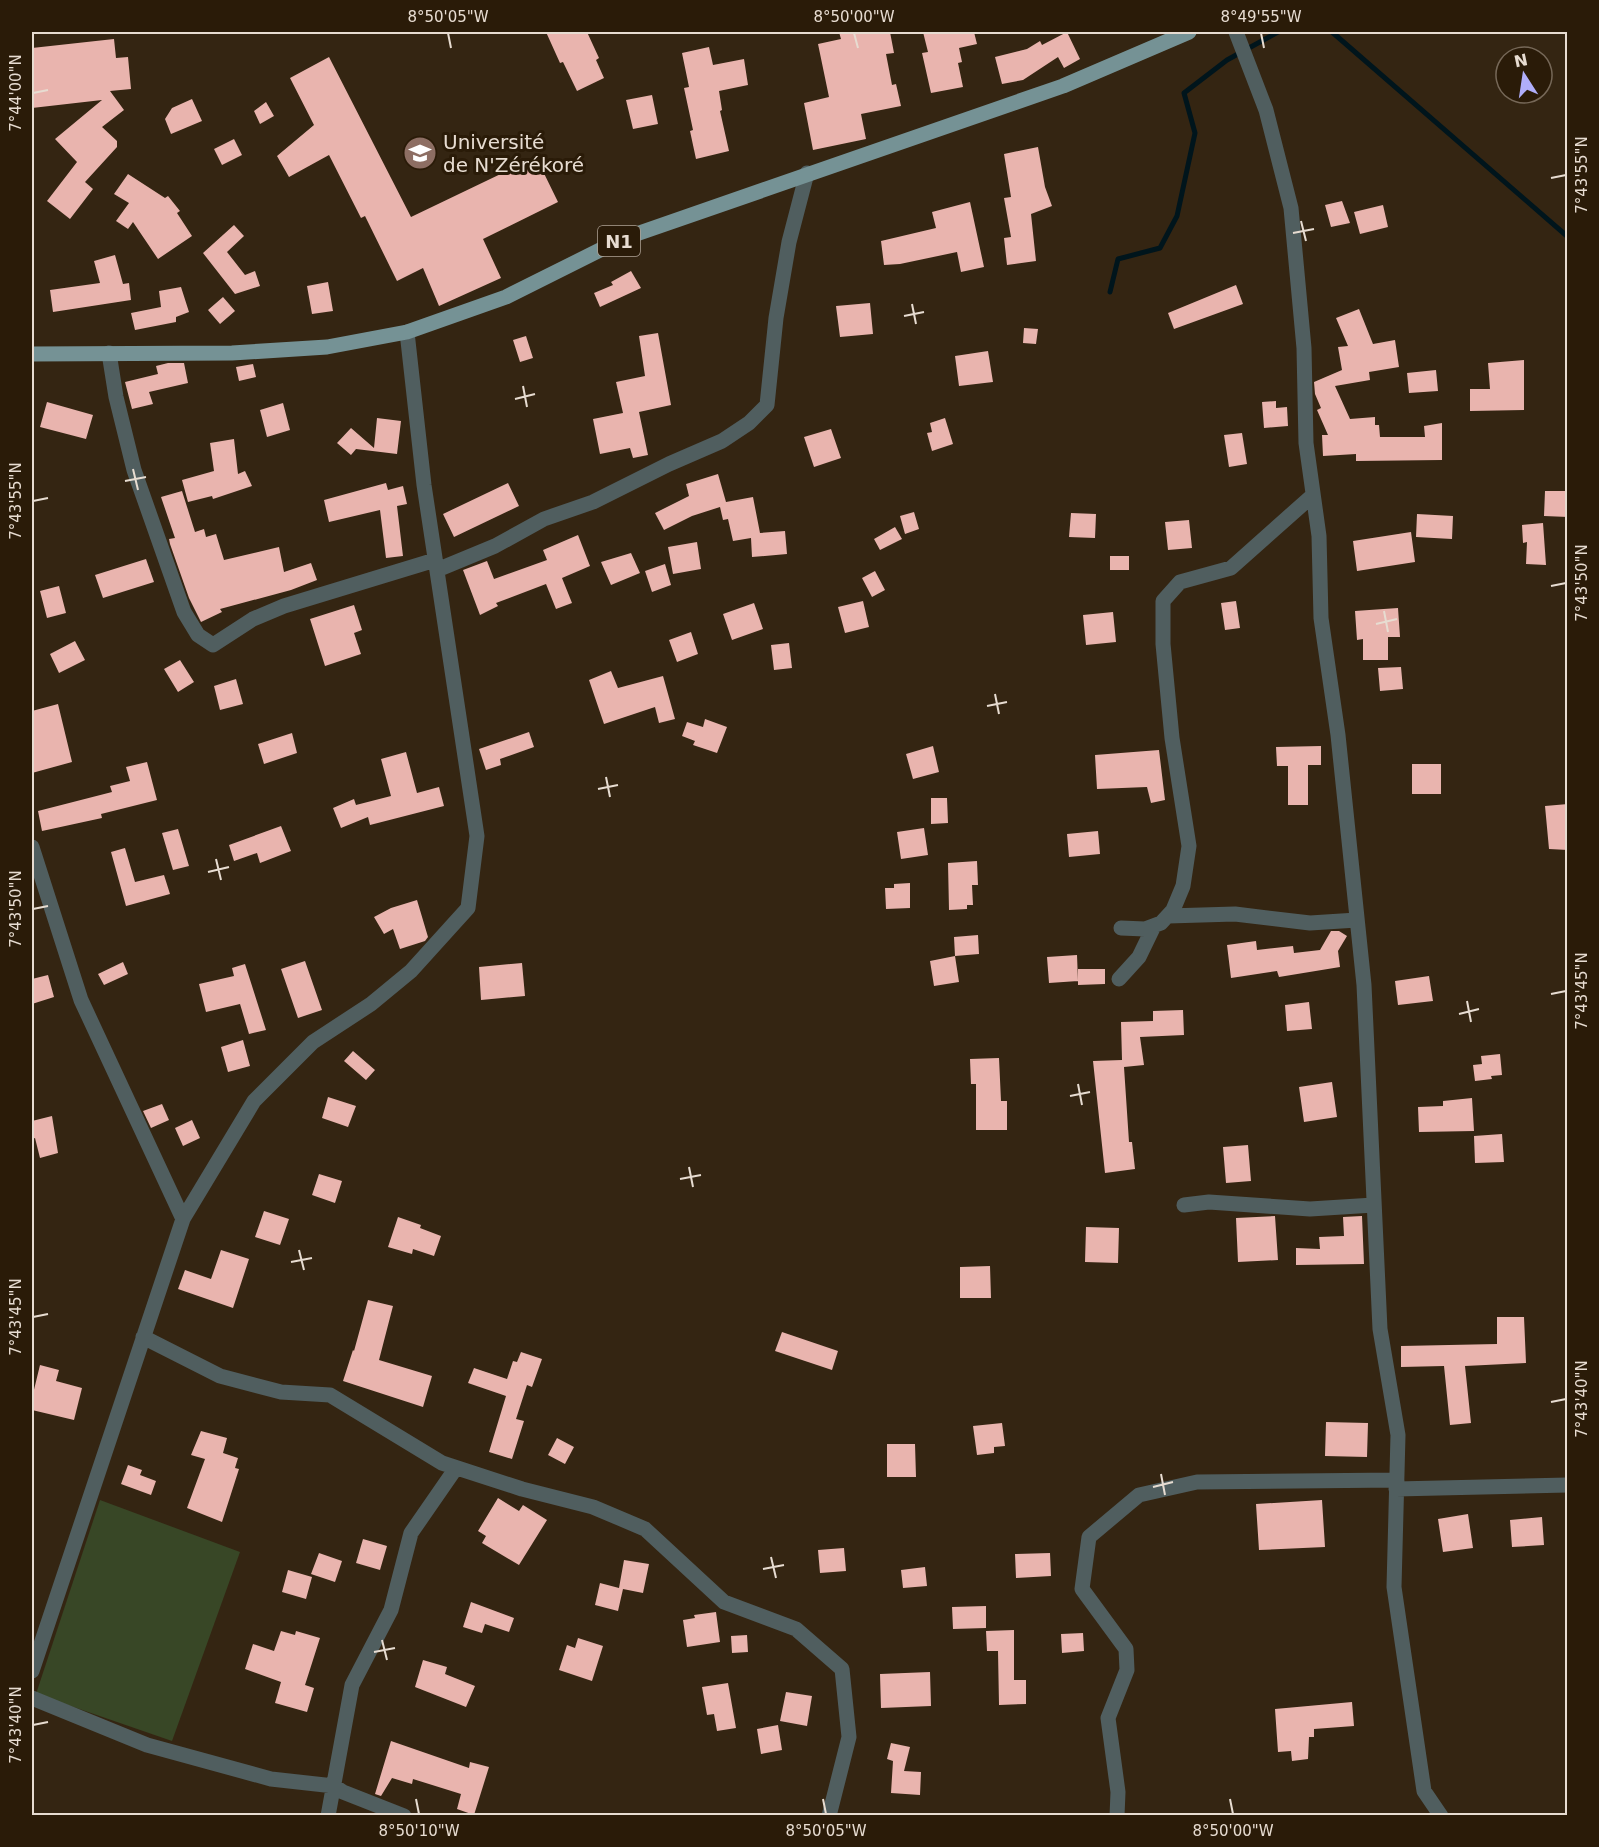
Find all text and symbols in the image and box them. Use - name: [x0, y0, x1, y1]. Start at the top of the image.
- text: 8°50'05"W: [407, 8, 489, 26]
- text: 8°50'00"W: [813, 8, 895, 26]
- text: 8°49'55"W: [1220, 8, 1302, 26]
- north arrow: [1494, 45, 1554, 105]
- text: N: [1512, 50, 1530, 72]
- text: 7°44'00"N: [7, 54, 25, 132]
- place label: Université de N'Zérékoré: [443, 130, 584, 177]
- school or university icon: Université de N'Zérékoré: [402, 135, 438, 171]
- text: 7°43'55"N: [1573, 136, 1591, 214]
- road number: N1: [598, 226, 640, 256]
- text: 7°43'55"N: [7, 462, 25, 540]
- text: 7°43'50"N: [1573, 544, 1591, 622]
- text: 7°43'50"N: [7, 870, 25, 948]
- text: 7°43'45"N: [1573, 952, 1591, 1030]
- text: 7°43'45"N: [7, 1278, 25, 1356]
- text: 7°43'40"N: [1573, 1360, 1591, 1438]
- text: 7°43'40"N: [7, 1686, 25, 1764]
- text: 8°50'10"W: [378, 1822, 460, 1840]
- text: 8°50'05"W: [785, 1822, 867, 1840]
- text: 8°50'00"W: [1192, 1822, 1274, 1840]

